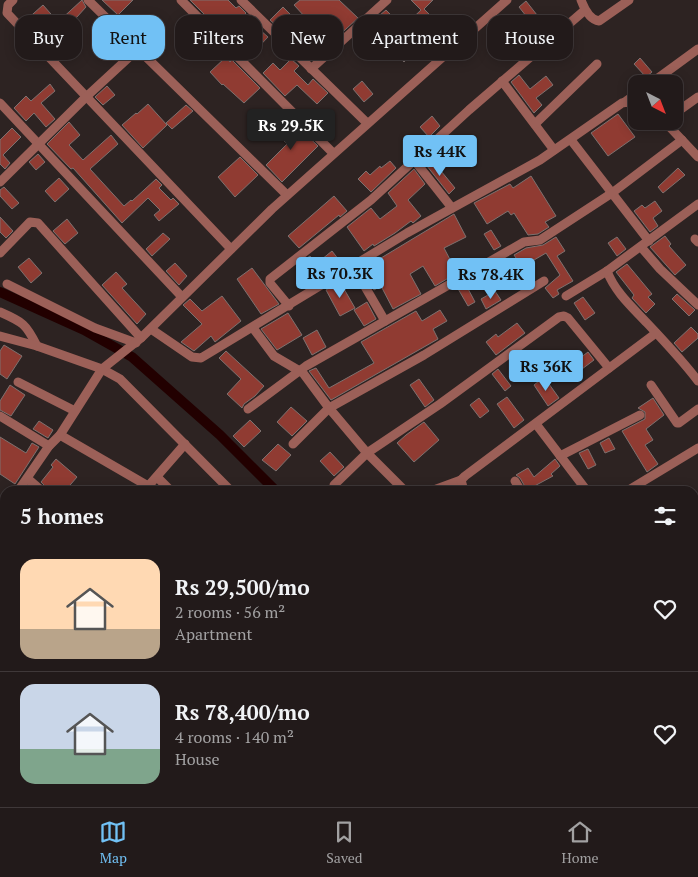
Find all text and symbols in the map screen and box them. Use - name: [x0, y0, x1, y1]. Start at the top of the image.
- chip: Buy: [15, 15, 82, 60]
- chip: Rent: [92, 15, 165, 60]
- chip: Filters: [175, 15, 262, 60]
- chip: New: [272, 15, 343, 60]
- chip: Apartment: [353, 15, 477, 60]
- chip: House: [487, 15, 573, 60]
- north arrow: [628, 75, 682, 130]
- map controls: [628, 75, 683, 130]
- pin: Rs 29.5K: [239, 108, 343, 151]
- text: Rs 29.5K: [258, 114, 324, 136]
- pin: Rs 44K: [399, 134, 481, 177]
- text: Rs 44K: [414, 140, 466, 162]
- pin: Rs 70.3K: [288, 256, 392, 299]
- pin: Rs 78.4K: [439, 258, 543, 300]
- text: Rs 70.3K: [307, 262, 373, 284]
- text: Rs 78.4K: [458, 263, 524, 285]
- pin: Rs 36K: [505, 350, 587, 392]
- text: Rs 36K: [520, 355, 572, 377]
- text: 5 homes: [20, 502, 104, 530]
- icon: filters: [651, 502, 679, 530]
- text: Rs 29,500/mo: [175, 573, 310, 601]
- icon: home: [60, 579, 120, 639]
- icon: heart: [651, 595, 679, 623]
- text: 2 rooms · 56 m²: [175, 601, 285, 623]
- text: Apartment: [175, 623, 252, 645]
- text: Rs 78,400/mo: [175, 698, 310, 726]
- icon: home: [60, 704, 120, 764]
- icon: heart: [651, 720, 679, 748]
- text: 4 rooms · 140 m²: [175, 726, 294, 748]
- text: House: [175, 748, 220, 770]
- tab: Map: [99, 818, 127, 867]
- tab: Saved: [326, 818, 363, 867]
- tab: Home: [561, 818, 599, 867]

